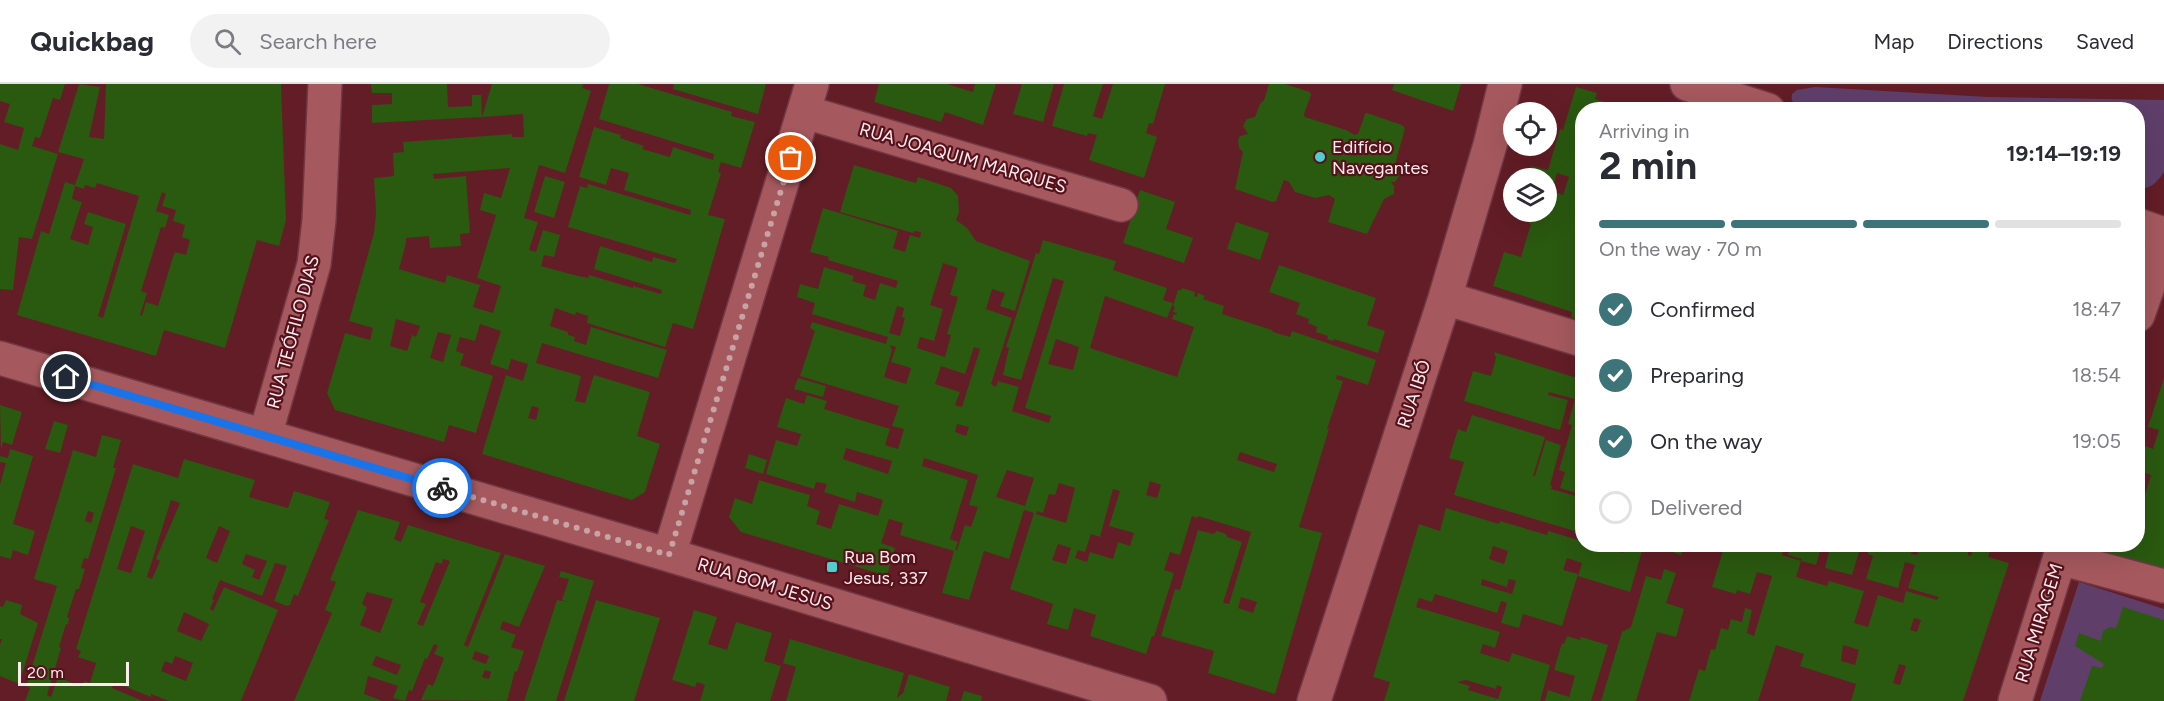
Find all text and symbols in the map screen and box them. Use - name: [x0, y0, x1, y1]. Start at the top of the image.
- search box: [190, 14, 610, 68]
- text: Quickbag: [30, 24, 154, 58]
- icon: search: [211, 25, 244, 58]
- text: Search here: [259, 28, 377, 55]
- text: Map: [1873, 29, 1914, 54]
- text: Directions: [1947, 29, 2043, 54]
- text: Saved: [2076, 29, 2134, 54]
- map controls: [1503, 102, 1557, 222]
- button: locate: [1503, 102, 1557, 156]
- street label: RUA JOAQUIM MARQUES: [857, 118, 1069, 198]
- text: Arriving in: [1599, 119, 1689, 143]
- pin: [765, 132, 816, 183]
- place label: Edifício Navegantes: [1332, 136, 1429, 179]
- text: 19:14–19:19: [2006, 140, 2121, 167]
- icon: bag: [774, 141, 807, 174]
- text: 2 min: [1599, 142, 1697, 189]
- marker: Edifício Navegantes: [1313, 150, 1327, 164]
- button: layers: [1503, 168, 1557, 222]
- text: On the way · 70 m: [1599, 237, 1762, 261]
- street label: RUA TEÓFILO DIAS: [262, 253, 324, 411]
- icon: check: [1599, 293, 1632, 326]
- text: Confirmed: [1650, 296, 1755, 323]
- text: 18:47: [2072, 297, 2121, 321]
- pin: [40, 351, 91, 402]
- street label: RUA IBÓ: [1393, 357, 1435, 431]
- icon: check: [1599, 359, 1632, 392]
- icon: home: [49, 360, 82, 393]
- text: Preparing: [1650, 362, 1744, 389]
- text: 18:54: [2071, 363, 2121, 387]
- icon: check: [1599, 425, 1632, 458]
- text: On the way: [1650, 428, 1762, 455]
- text: 19:05: [2072, 429, 2121, 453]
- courier: [412, 458, 472, 518]
- icon: bike: [426, 472, 459, 505]
- text: Delivered: [1650, 494, 1743, 521]
- place label: Rua Bom Jesus, 337: [844, 546, 928, 589]
- street label: RUA BOM JESUS: [695, 553, 835, 615]
- marker: Rua Bom Jesus, 337: [825, 560, 839, 574]
- street label: RUA MIRAGEM: [2010, 561, 2068, 685]
- scale bar: [18, 659, 129, 686]
- text: 20 m: [27, 663, 64, 682]

